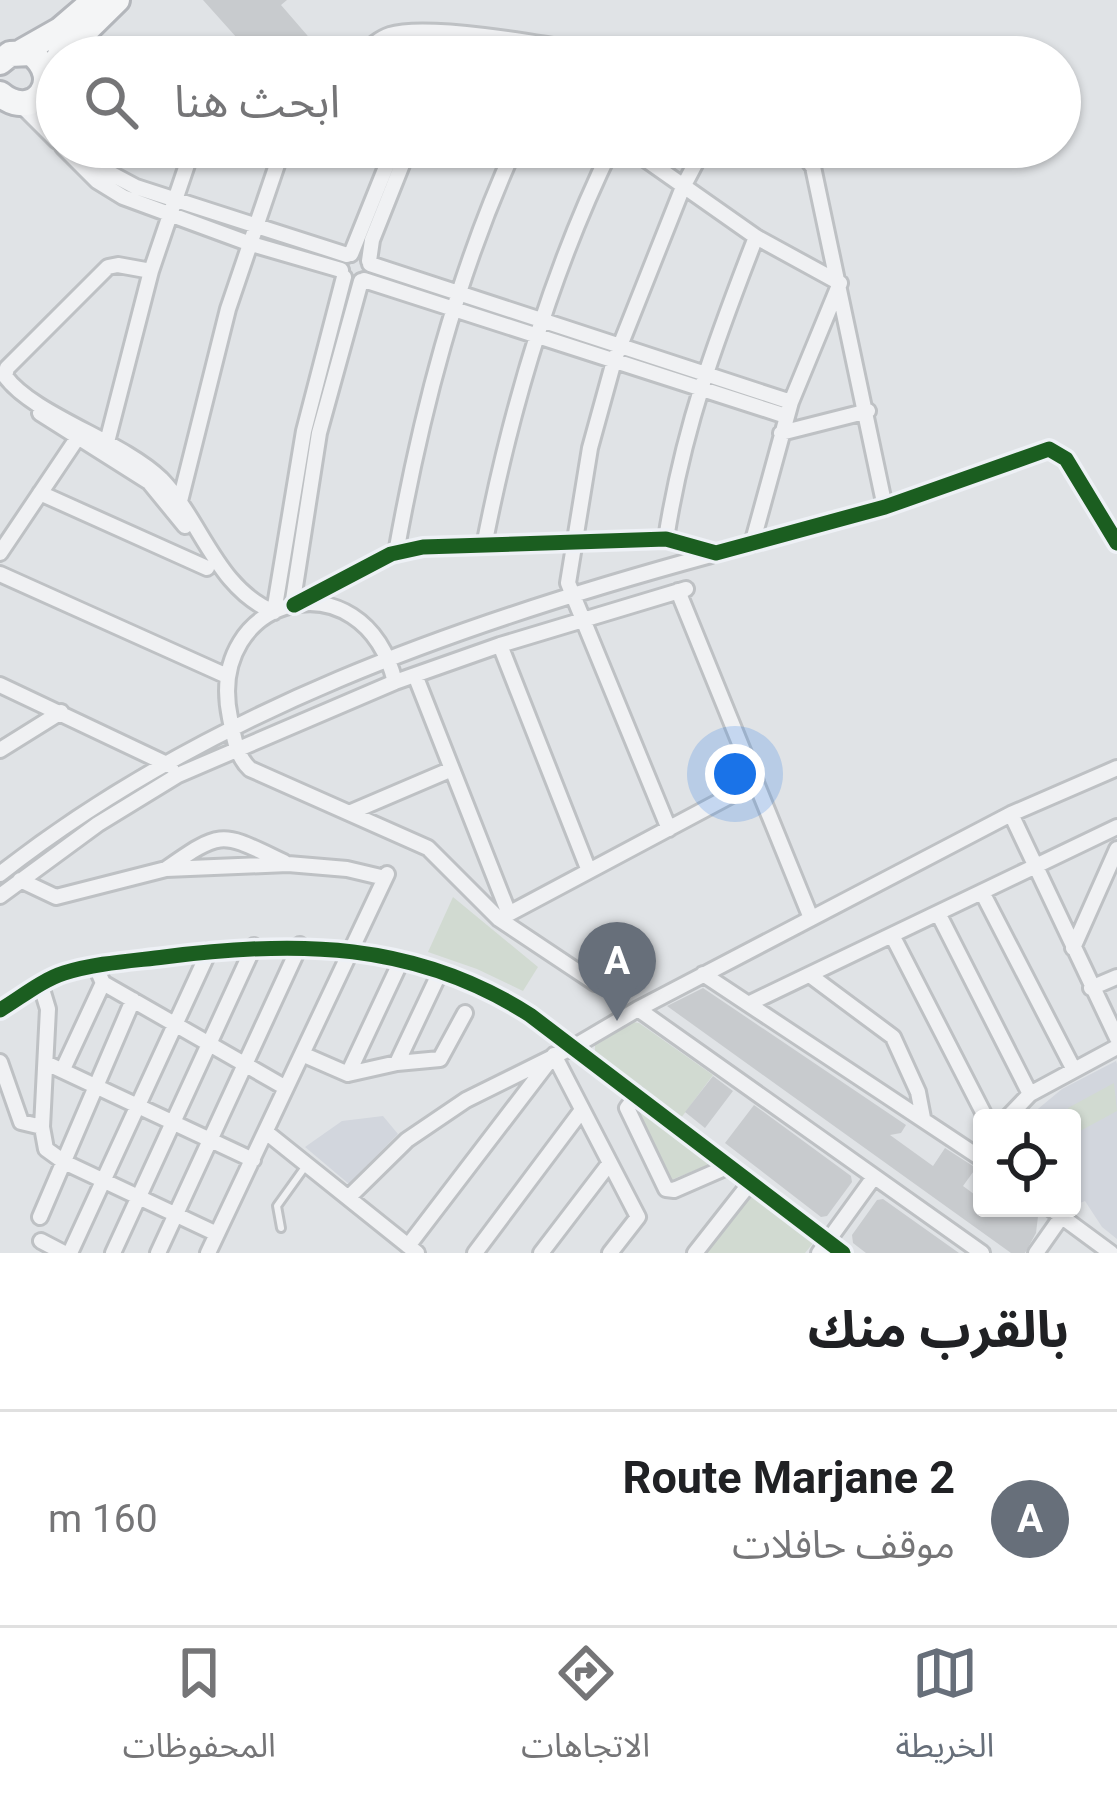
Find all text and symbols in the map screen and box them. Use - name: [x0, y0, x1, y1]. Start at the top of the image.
- search box: [36, 36, 1081, 168]
- icon: search: [78, 69, 144, 135]
- text: ابحث هنا: [174, 75, 340, 128]
- your location: [705, 744, 765, 804]
- pin: A: [578, 922, 656, 1021]
- map controls: [973, 1109, 1081, 1217]
- button: locate: [973, 1109, 1081, 1217]
- text: بالقرب منك: [808, 1300, 1069, 1359]
- text: Route Marjane 2: [623, 1451, 955, 1504]
- text: 160 m: [48, 1496, 158, 1542]
- text: A: [1017, 1496, 1043, 1542]
- text: موقف حافلات: [732, 1522, 955, 1568]
- tab: المحفوظات: [123, 1640, 276, 1781]
- tab: الاتجاهات: [521, 1640, 650, 1781]
- tab: الخريطة: [895, 1640, 994, 1781]

